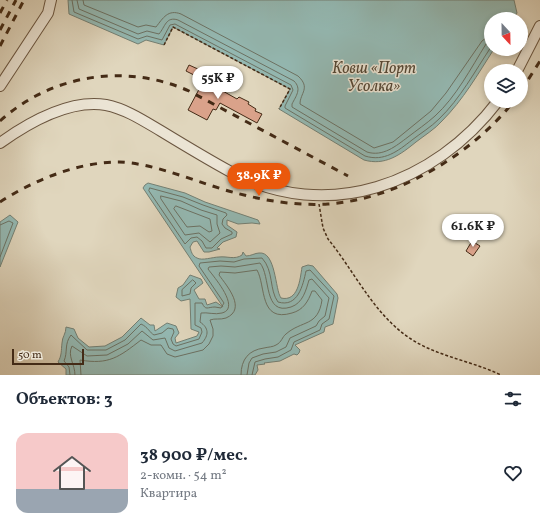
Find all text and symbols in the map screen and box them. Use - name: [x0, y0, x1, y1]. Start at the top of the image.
- north arrow: [484, 12, 528, 56]
- map controls: [484, 12, 528, 108]
- water label: Ковш «Порт Усолка»: [332, 58, 416, 98]
- button: layers: [484, 64, 528, 108]
- pin: 55K ₽: [190, 66, 246, 100]
- text: 55K ₽: [201, 70, 235, 88]
- pin: 38.9K ₽: [222, 163, 296, 197]
- text: 38.9K ₽: [236, 167, 282, 185]
- pin: 61.6K ₽: [436, 214, 510, 248]
- text: 61.6K ₽: [451, 218, 495, 236]
- scale bar: [12, 347, 84, 366]
- text: 50 m: [18, 348, 42, 363]
- text: Объектов: 3: [16, 388, 113, 411]
- icon: filters: [502, 388, 524, 410]
- text: 38 900 ₽/мес.: [140, 444, 248, 467]
- icon: home: [48, 449, 96, 497]
- icon: heart: [502, 462, 524, 484]
- text: 2-комн. · 54 m²: [140, 467, 226, 485]
- text: Квартира: [140, 485, 197, 503]

